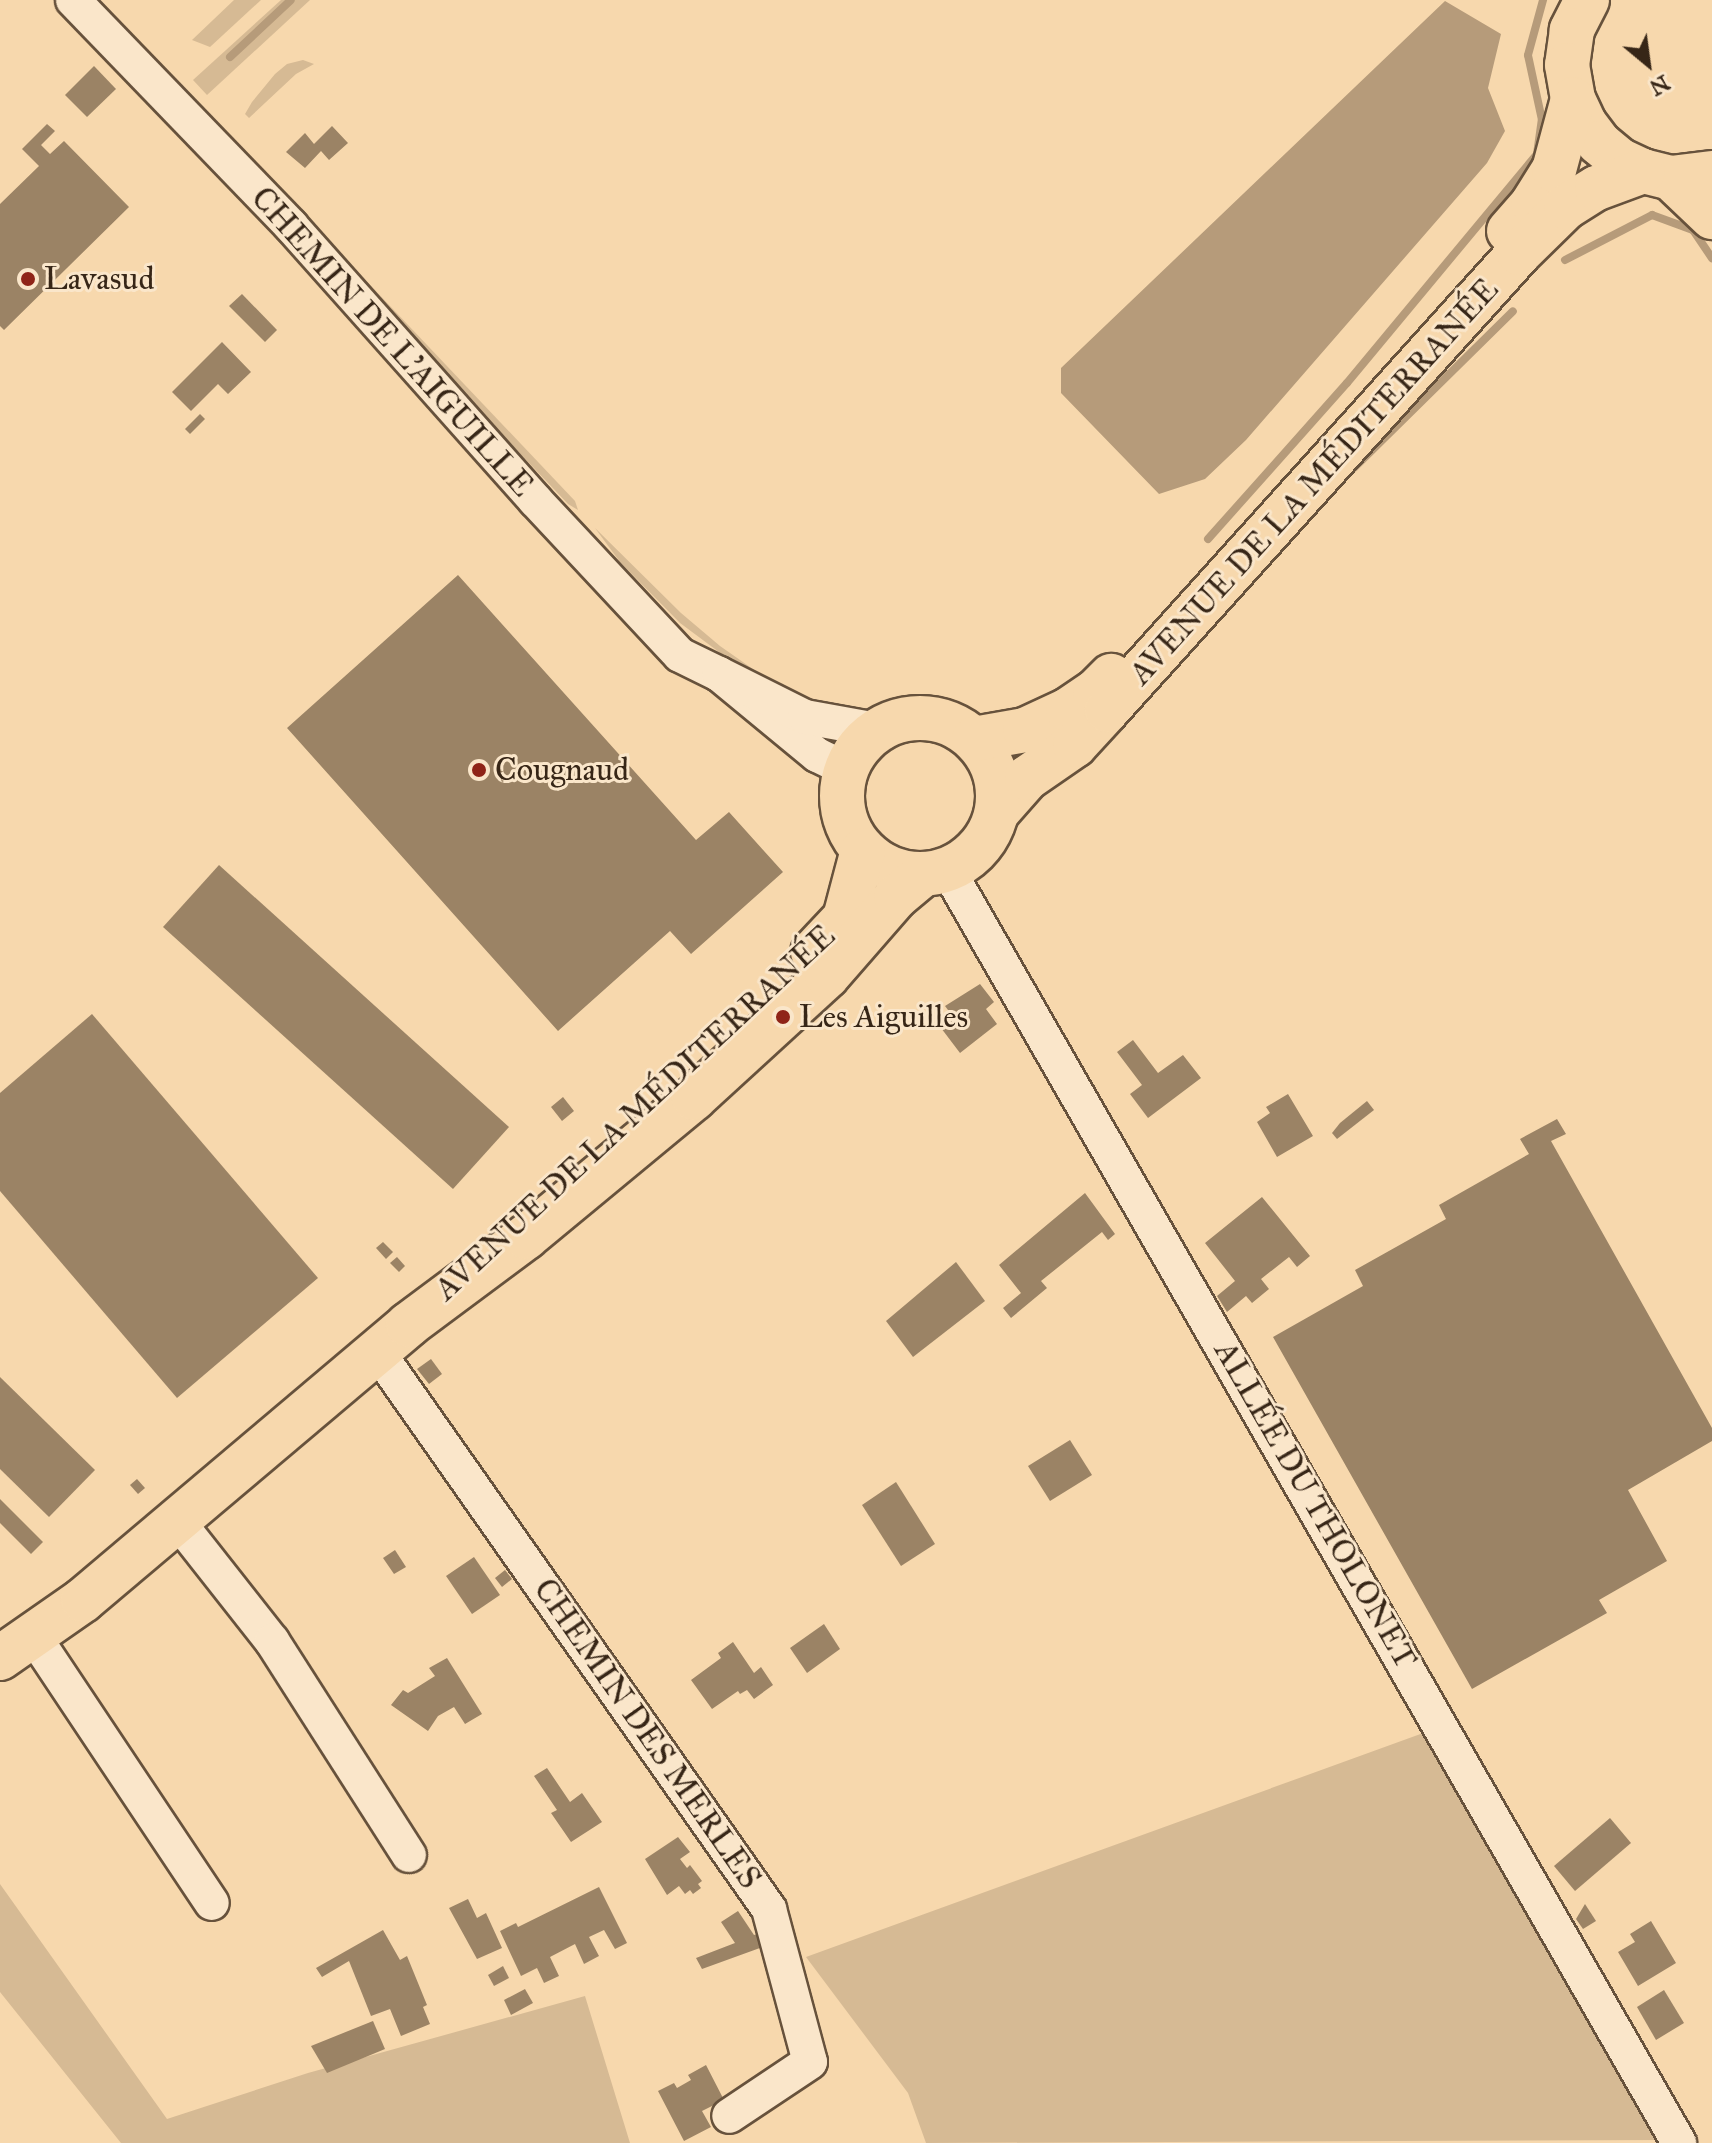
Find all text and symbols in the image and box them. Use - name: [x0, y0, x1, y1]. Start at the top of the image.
- north arrow: [1608, 24, 1688, 104]
- text: N: [1645, 69, 1675, 102]
- street label: CHEMIN DE L'AIGUILLE: [243, 179, 541, 505]
- place label: Lavasud: [44, 260, 154, 298]
- marker: Lavasud: [19, 270, 37, 288]
- street label: AVENUE DE LA MÉDITERRANÉE: [1121, 271, 1507, 693]
- place label: Cougnaud: [495, 751, 629, 789]
- marker: Cougnaud: [470, 761, 488, 779]
- street label: AVENUE DE LA MÉDITERRANÉE: [427, 917, 843, 1309]
- place label: Les Aiguilles: [799, 998, 968, 1036]
- marker: Les Aiguilles: [774, 1008, 792, 1026]
- street label: ALLÉE DU THOLONET: [1205, 1335, 1425, 1675]
- street label: CHEMIN DES MERLES: [525, 1572, 769, 1896]

